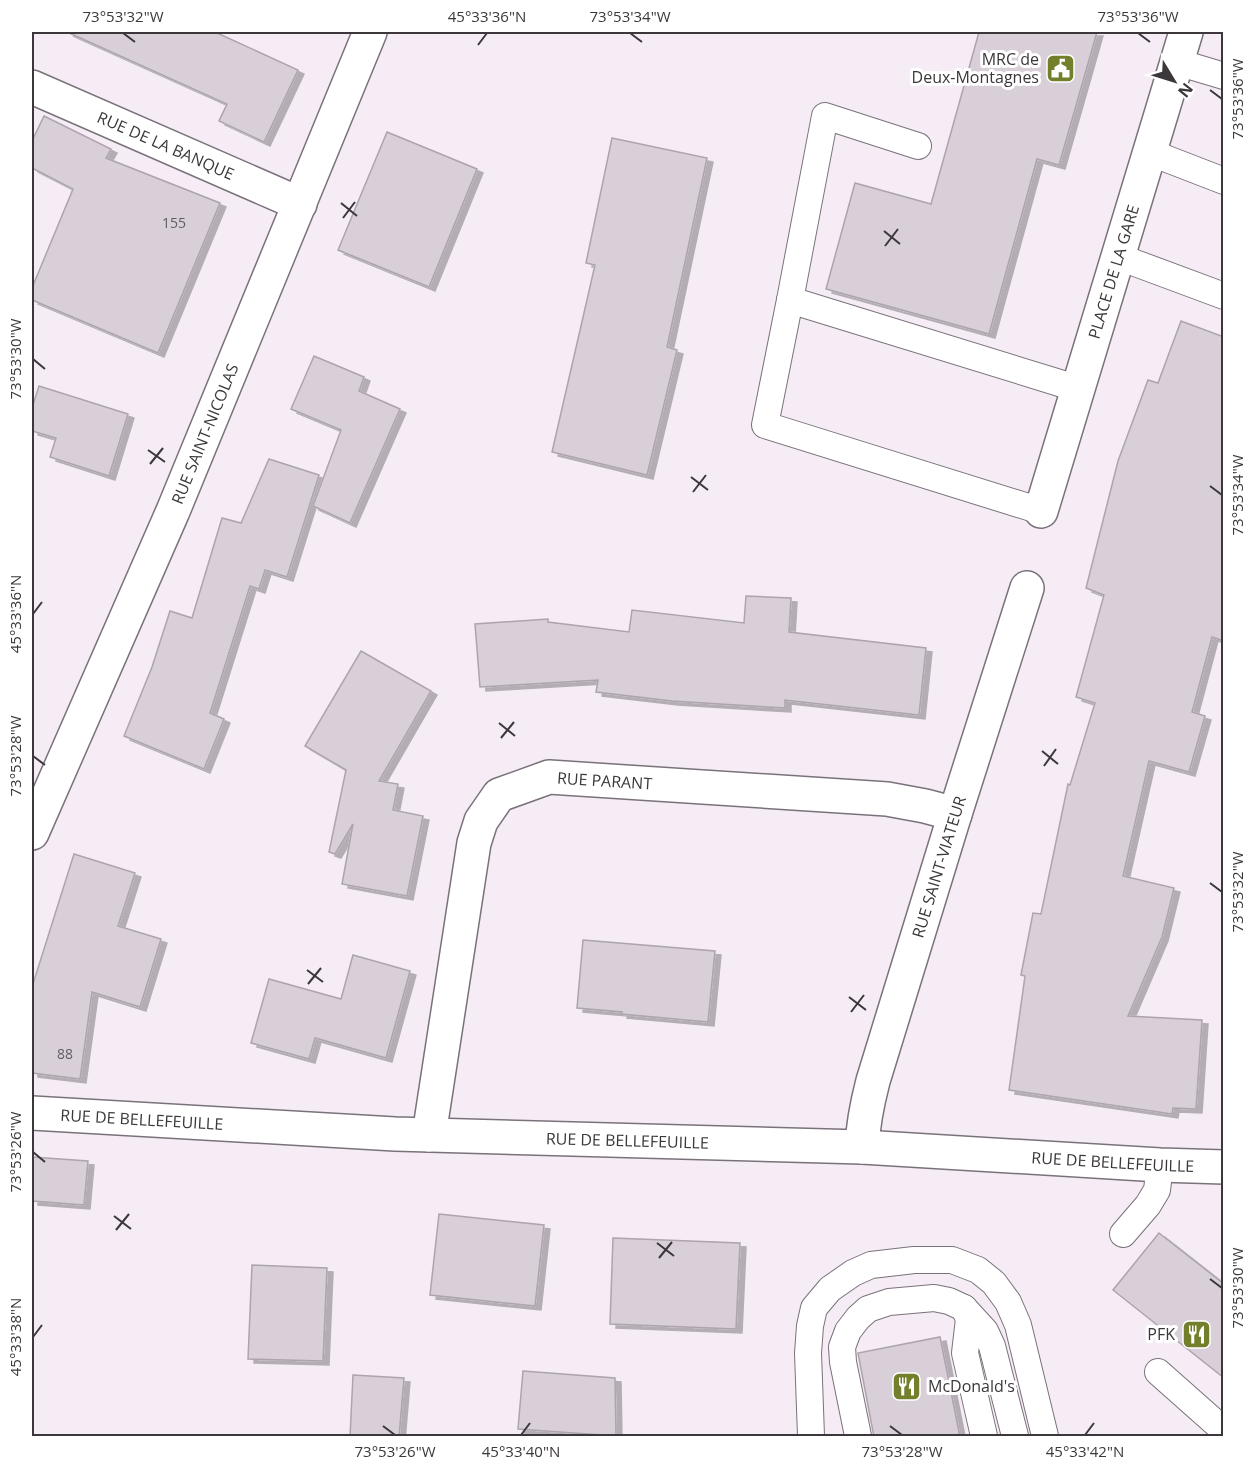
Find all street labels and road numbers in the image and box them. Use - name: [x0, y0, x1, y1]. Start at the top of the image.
- street label: RUE DE LA BANQUE: [94, 106, 238, 185]
- street label: PLACE DE LA GARE: [1083, 202, 1144, 341]
- street label: RUE SAINT-NICOLAS: [166, 360, 244, 507]
- street label: RUE PARANT: [556, 767, 653, 795]
- street label: RUE SAINT-VIATEUR: [907, 793, 971, 941]
- street label: RUE DE BELLEFEUILLE: [60, 1104, 224, 1135]
- street label: RUE DE BELLEFEUILLE: [546, 1127, 709, 1154]
- street label: RUE DE BELLEFEUILLE: [1031, 1146, 1194, 1177]

